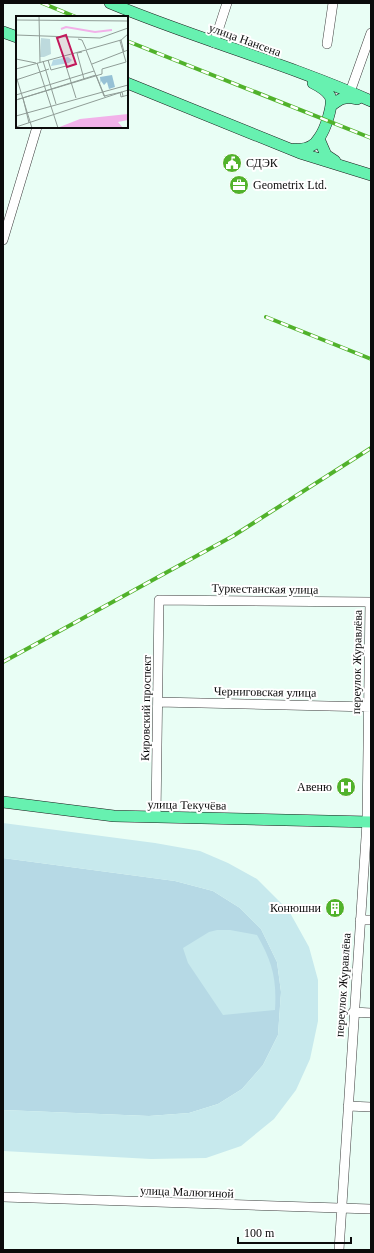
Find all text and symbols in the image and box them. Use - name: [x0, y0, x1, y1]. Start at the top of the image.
- inset map: [16, 16, 128, 128]
- street label: улица Нансена: [207, 20, 284, 60]
- public building icon: СДЭК: [221, 152, 243, 174]
- place label: СДЭК: [246, 156, 279, 170]
- office icon: Geometrix Ltd.: [228, 174, 250, 196]
- place label: Geometrix Ltd.: [253, 178, 327, 192]
- street label: Туркестанская улица: [211, 581, 319, 597]
- street label: переулок Журавлёва: [349, 609, 365, 714]
- street label: Кировский проспект: [138, 654, 154, 761]
- street label: Черниговская улица: [214, 684, 317, 700]
- hospital icon: Авеню: [335, 776, 357, 798]
- place label: Авеню: [297, 780, 332, 794]
- street label: улица Текучёва: [148, 797, 227, 813]
- building icon: Конюшни: [324, 897, 346, 919]
- place label: Конюшни: [270, 901, 322, 915]
- street label: переулок Журавлёва: [332, 932, 354, 1037]
- street label: улица Малюгиной: [140, 1183, 235, 1201]
- scale bar: [238, 1219, 351, 1245]
- text: 100 m: [244, 1226, 275, 1240]

